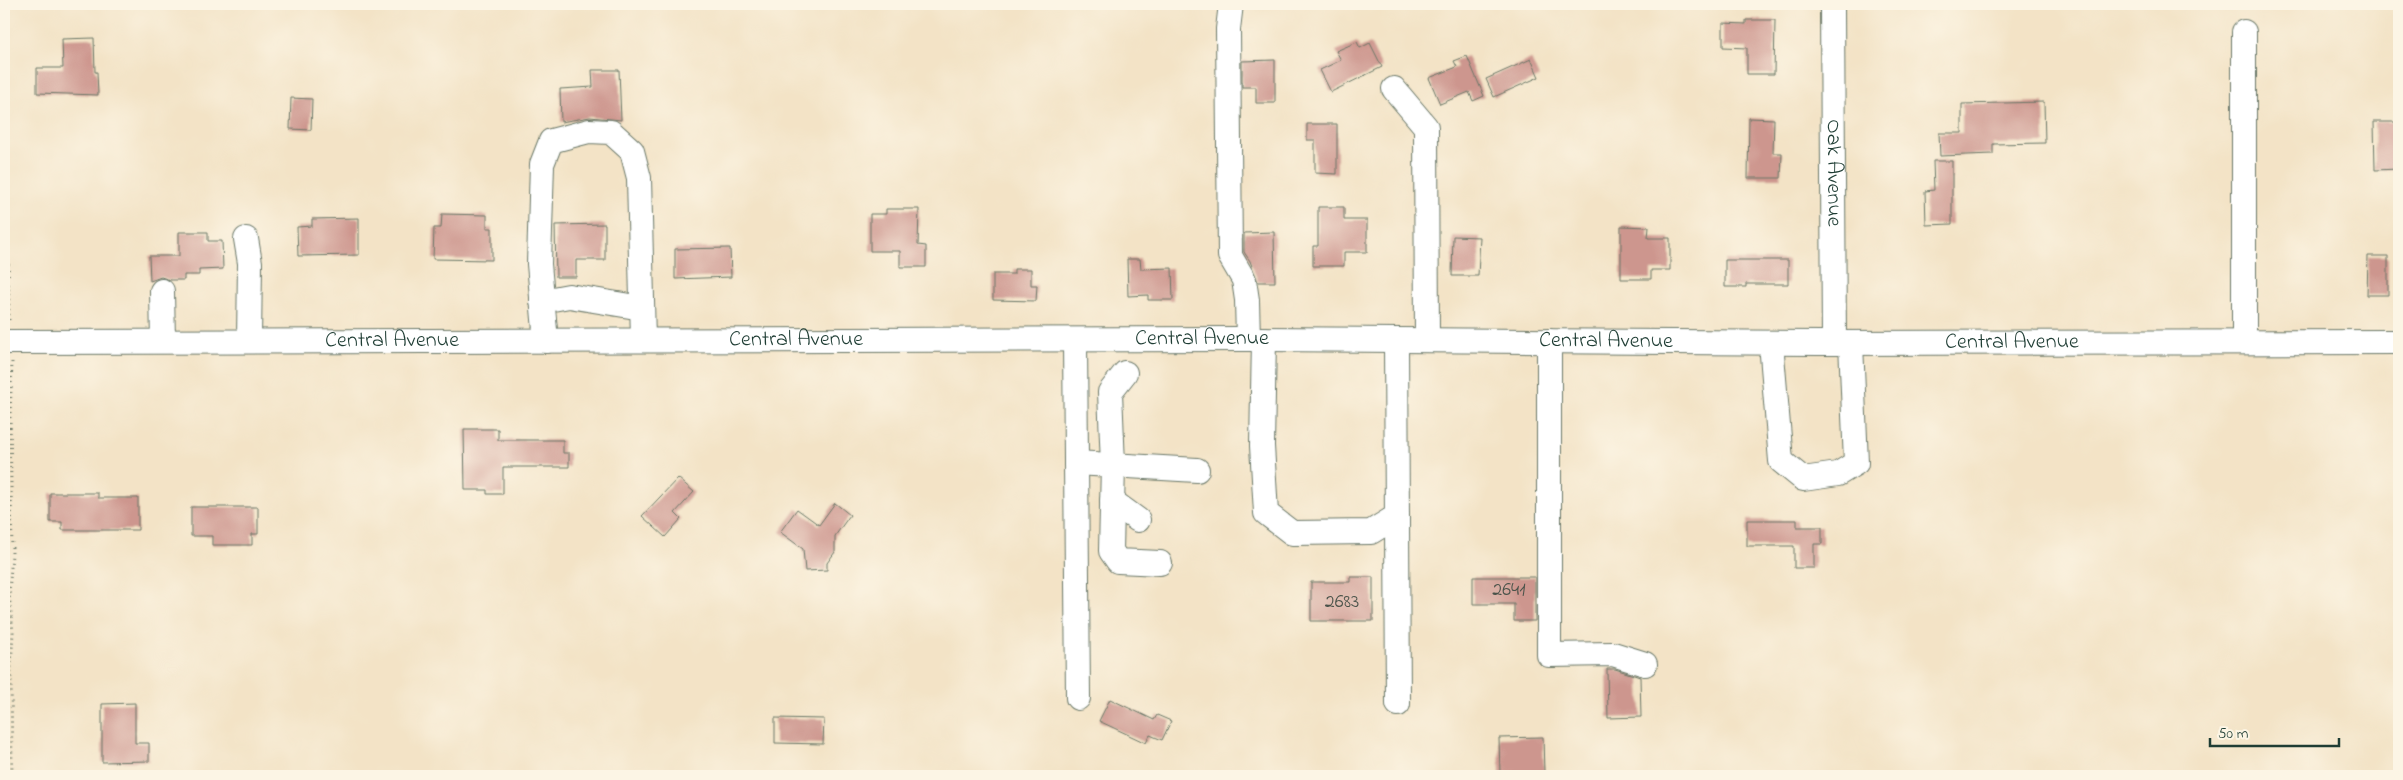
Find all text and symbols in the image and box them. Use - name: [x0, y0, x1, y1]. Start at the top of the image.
- street label: Oak Avenue: [1817, 119, 1849, 227]
- street label: Central Avenue: [1135, 323, 1269, 355]
- street label: Central Avenue: [729, 324, 863, 356]
- street label: Central Avenue: [325, 325, 459, 357]
- street label: Central Avenue: [1539, 325, 1673, 358]
- street label: Central Avenue: [1945, 327, 2079, 359]
- house number: 2641: [1492, 576, 1526, 605]
- house number: 2683: [1325, 588, 1359, 617]
- scale bar: [2210, 715, 2339, 747]
- text: 50 m: [2218, 723, 2249, 745]

